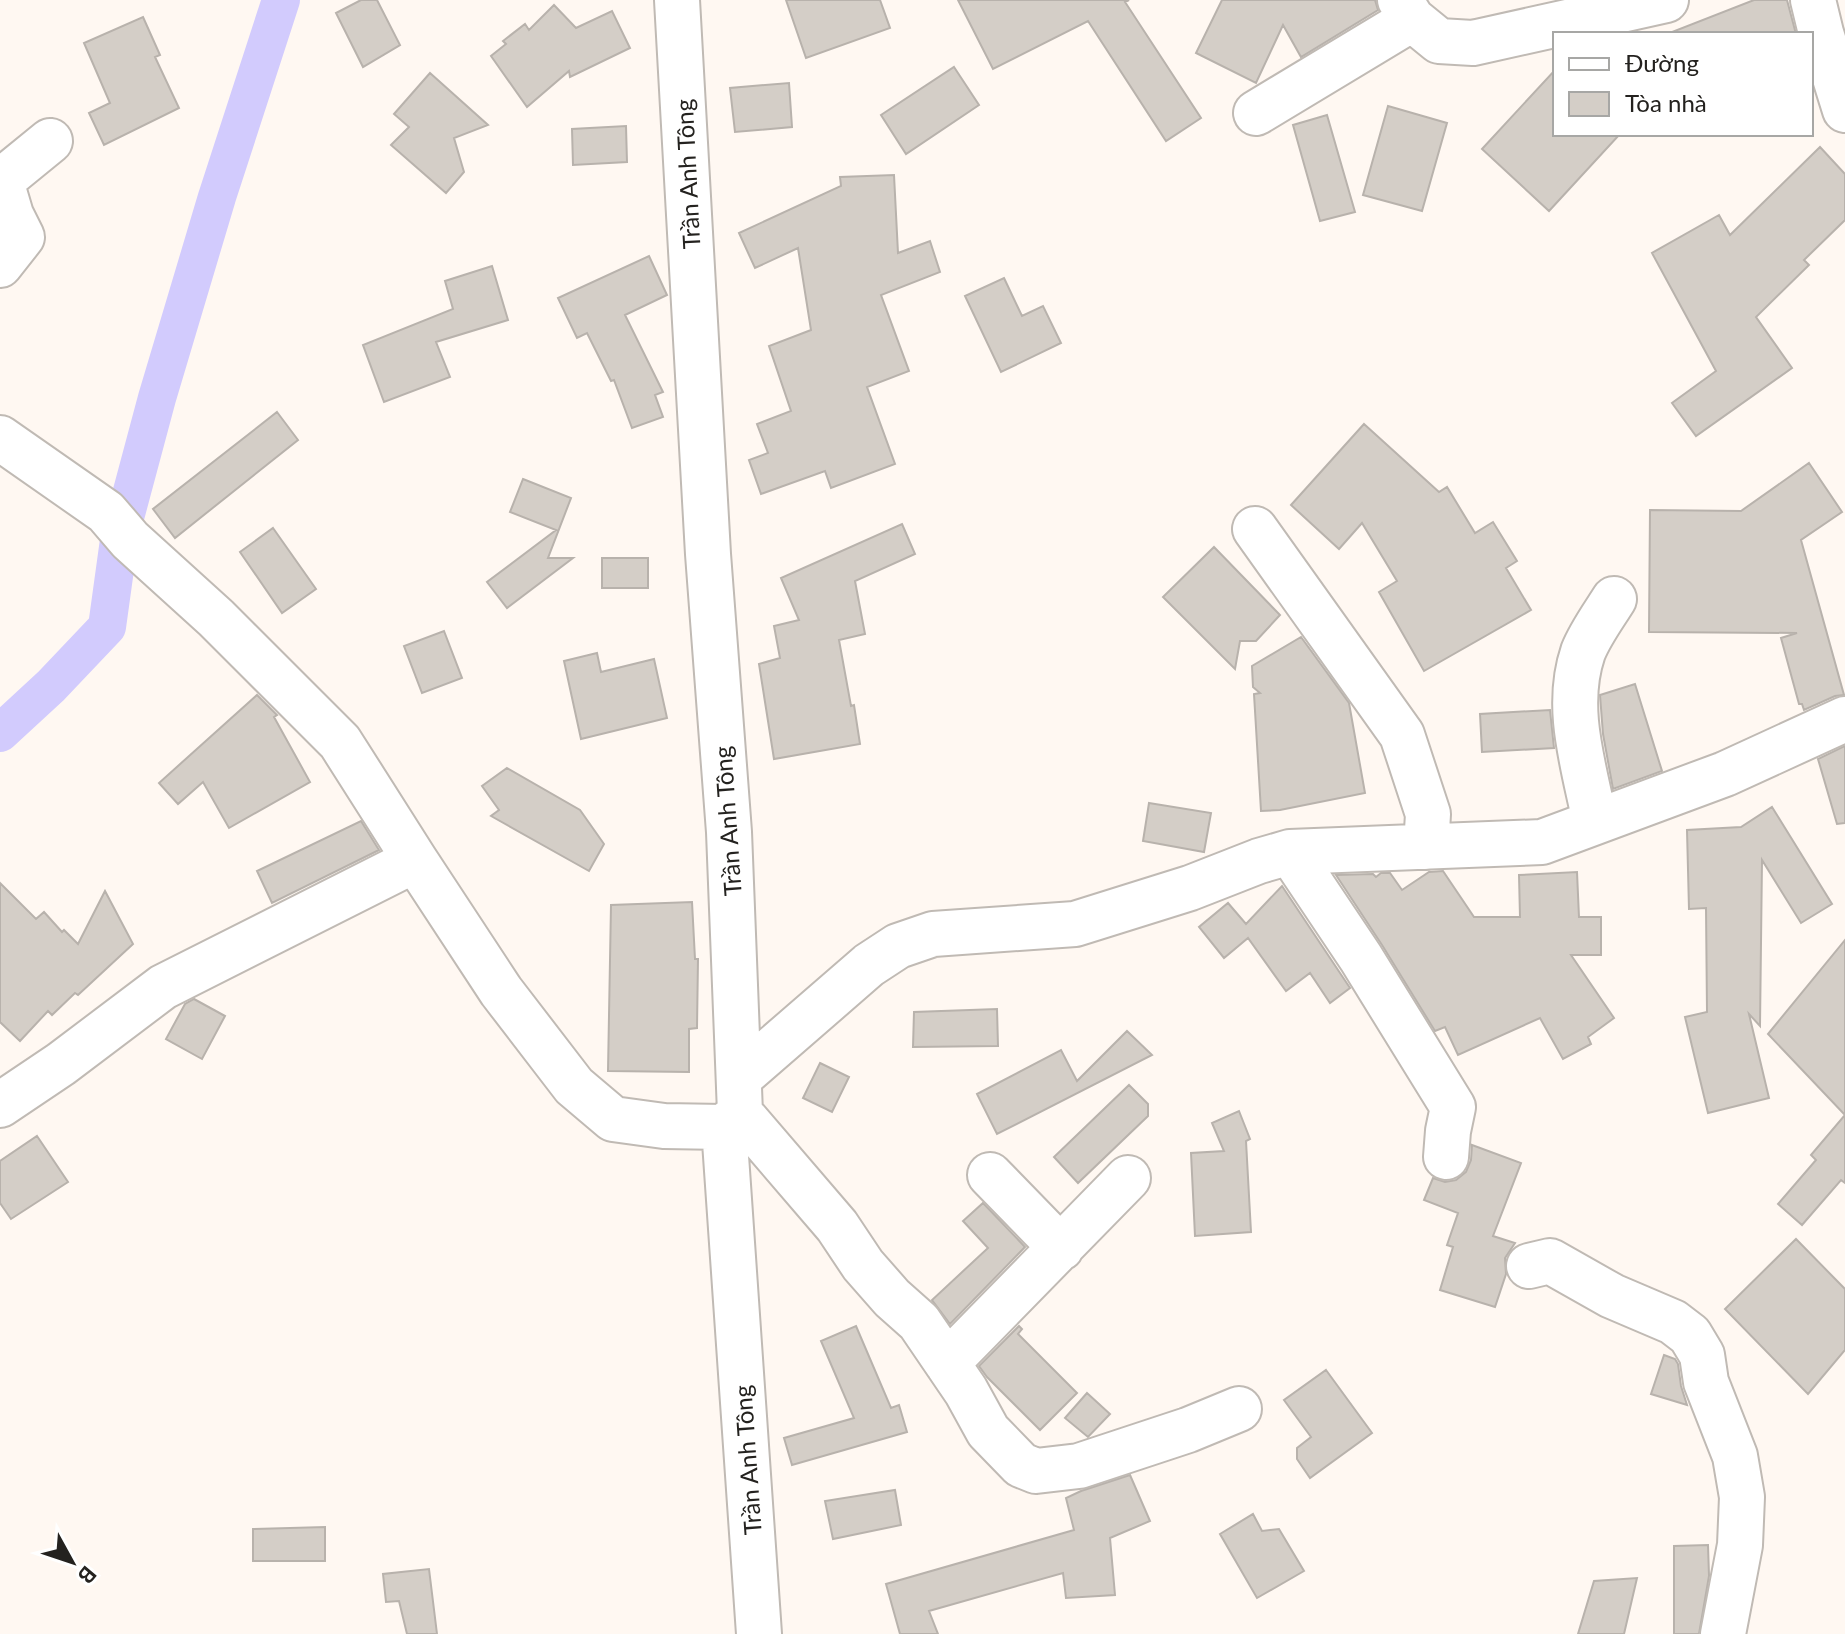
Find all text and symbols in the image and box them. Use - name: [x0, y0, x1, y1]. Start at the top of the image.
- legend: [1553, 32, 1813, 136]
- text: Đường: [1625, 48, 1699, 77]
- text: Tòa nhà: [1625, 88, 1707, 117]
- street label: Trần Anh Tông: [669, 98, 705, 250]
- street label: Trần Anh Tông: [707, 745, 747, 897]
- street label: Trần Anh Tông: [727, 1384, 767, 1536]
- north arrow: [32, 1522, 112, 1602]
- text: B: [73, 1561, 103, 1589]

